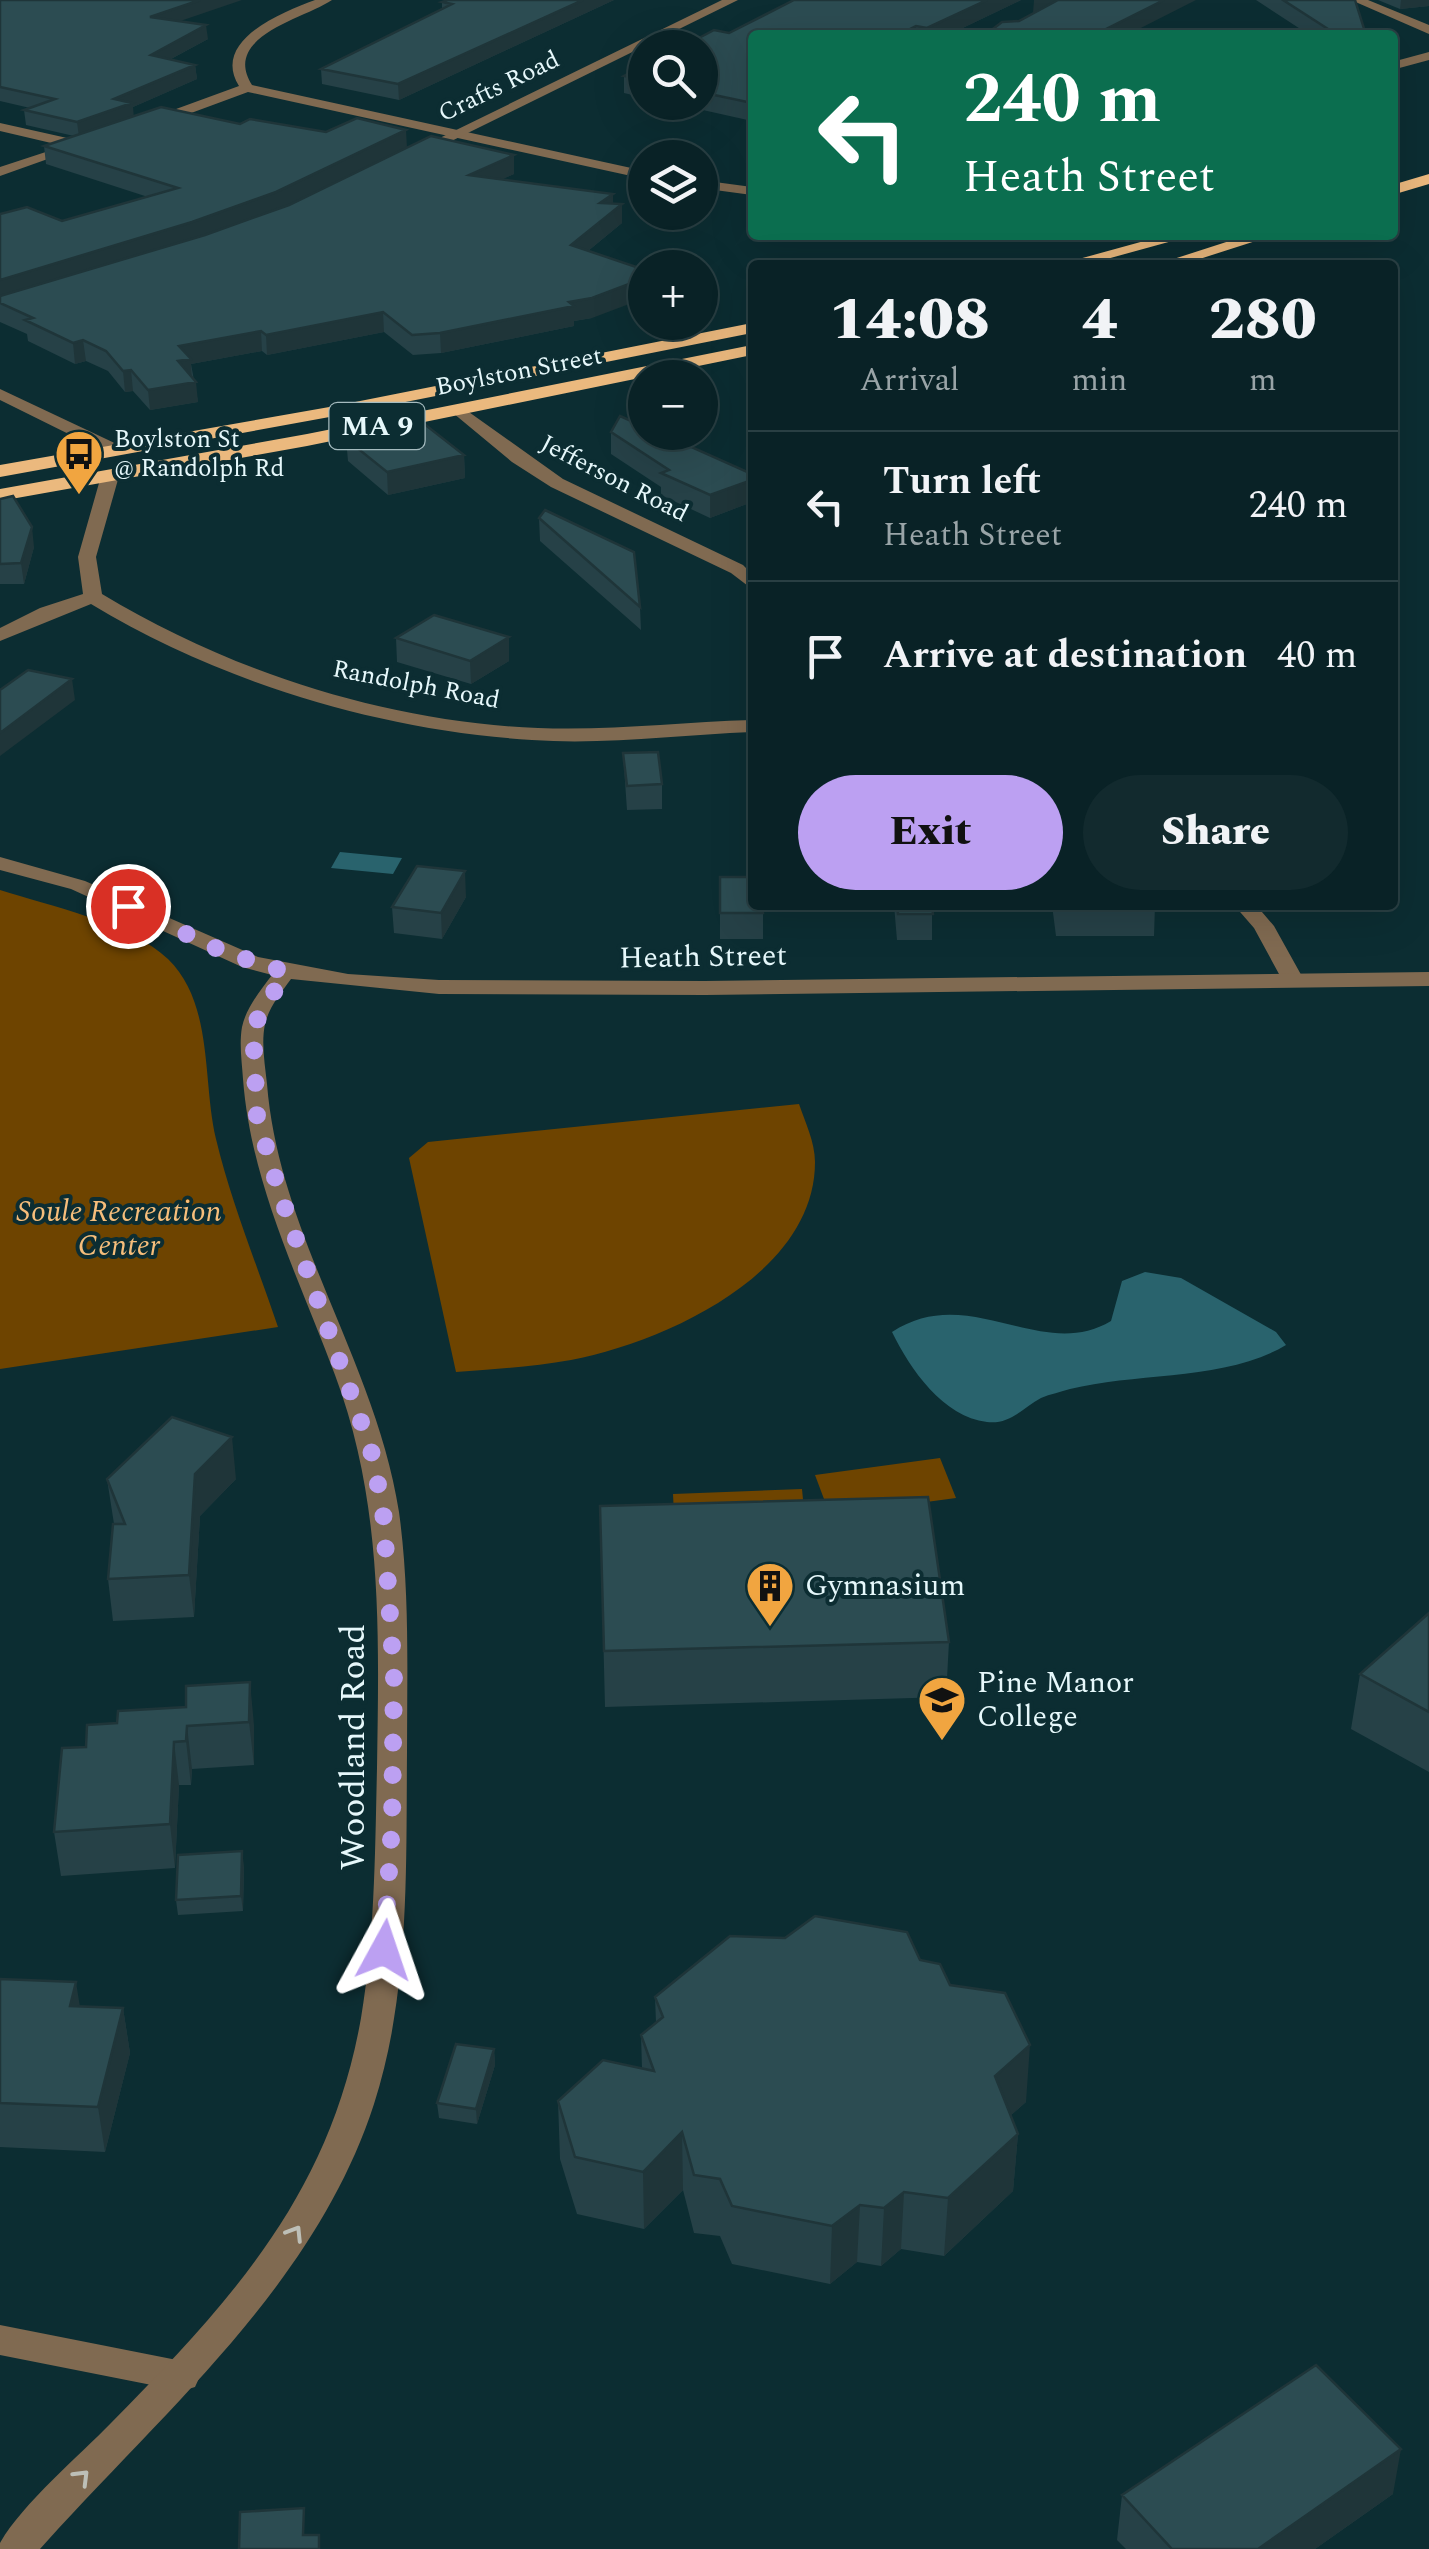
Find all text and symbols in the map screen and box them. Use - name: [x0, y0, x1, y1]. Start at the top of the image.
- map controls: [628, 30, 718, 450]
- button: search: [628, 30, 718, 120]
- street label: Crafts Road: [432, 41, 566, 133]
- text: 240 m: [963, 47, 1161, 153]
- icon: left: [798, 70, 928, 200]
- button: layers: [628, 140, 718, 230]
- text: Heath Street: [963, 143, 1215, 212]
- button: +: [628, 250, 718, 340]
- text: 14:08: [829, 274, 990, 366]
- text: 4: [1081, 274, 1117, 366]
- text: 280: [1209, 274, 1317, 366]
- street label: Boylston Street: [432, 337, 606, 407]
- text: Arrival: [860, 356, 960, 405]
- text: min: [1071, 356, 1127, 405]
- text: m: [1249, 356, 1276, 405]
- button: −: [628, 360, 718, 450]
- road number: MA 9: [330, 403, 424, 449]
- place label: Boylston St @ Randolph Rd: [114, 421, 284, 488]
- street label: Jefferson Road: [533, 425, 695, 533]
- bus stop icon: Boylston St @ Randolph Rd: [53, 428, 105, 496]
- text: Turn left: [883, 453, 1041, 511]
- text: 240 m: [1249, 477, 1348, 535]
- icon: left: [798, 479, 853, 534]
- text: Heath Street: [883, 511, 1062, 560]
- text: Arrive at destination: [883, 627, 1247, 685]
- text: 40 m: [1277, 627, 1357, 685]
- icon: arrive: [798, 629, 853, 684]
- street label: Randolph Road: [329, 650, 503, 720]
- button: Exit: [798, 775, 1063, 890]
- button: Share: [1083, 775, 1348, 890]
- pin: [86, 864, 171, 949]
- icon: arrive: [101, 879, 156, 934]
- street label: Heath Street: [619, 933, 787, 981]
- park label: Soule Recreation Center: [16, 1189, 222, 1269]
- building icon: Gymnasium: [744, 1560, 796, 1628]
- place label: Gymnasium: [805, 1563, 965, 1609]
- street label: Woodland Road: [327, 1624, 380, 1870]
- place label: Pine Manor College: [977, 1660, 1134, 1740]
- school or university icon: Pine Manor College: [916, 1674, 968, 1742]
- position arrow: [332, 1898, 436, 2002]
- one-way arrow: [283, 2226, 302, 2244]
- one-way arrow: [70, 2471, 88, 2489]

